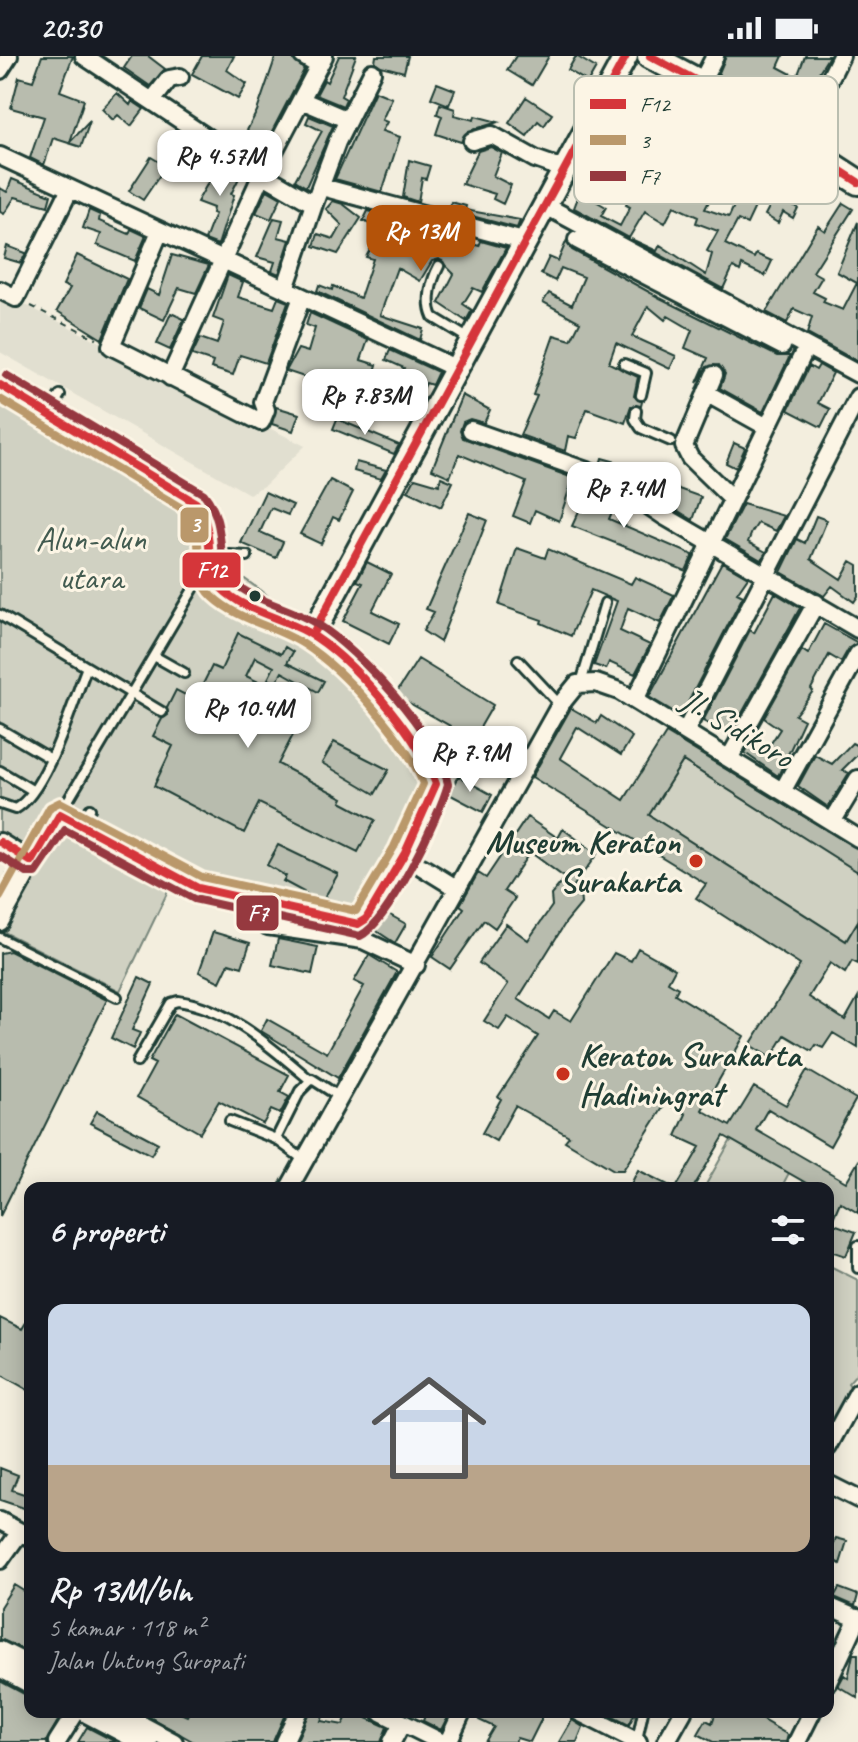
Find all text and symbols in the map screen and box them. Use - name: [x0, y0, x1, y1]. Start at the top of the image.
- text: 20:30: [40, 9, 100, 47]
- legend: [574, 76, 838, 204]
- text: F12: [640, 91, 672, 119]
- text: 3: [640, 127, 652, 155]
- pin: Rp 4.57M: [137, 130, 303, 198]
- text: Rp 4.57M: [175, 139, 265, 172]
- text: F7: [640, 163, 661, 191]
- pin: Rp 13M: [356, 205, 486, 273]
- text: Rp 13M: [384, 214, 458, 247]
- pin: Rp 7.83M: [282, 369, 448, 437]
- text: Rp 7.83M: [320, 378, 410, 411]
- pin: Rp 7.4M: [550, 462, 698, 530]
- text: Rp 7.4M: [585, 471, 663, 504]
- line badge: 3: [179, 506, 210, 544]
- text: 3: [190, 511, 202, 539]
- park label: Alun-alun utara: [36, 517, 147, 599]
- line badge: F12: [181, 551, 242, 589]
- text: F12: [197, 557, 229, 585]
- unlabelled marker: [247, 588, 263, 604]
- street label: Jl. Sidikoro: [672, 676, 804, 779]
- pin: Rp 10.4M: [165, 682, 331, 750]
- text: Rp 10.4M: [203, 691, 293, 724]
- pin: Rp 7.9M: [396, 726, 544, 794]
- text: Rp 7.9M: [431, 735, 509, 768]
- place label: Museum Keraton Surakarta: [485, 820, 683, 902]
- marker: Museum Keraton Surakarta: [687, 852, 705, 870]
- line badge: F7: [235, 894, 280, 932]
- text: F7: [248, 900, 270, 928]
- place label: Keraton Surakarta Hadiningrat: [579, 1033, 803, 1115]
- marker: Keraton Surakarta Hadiningrat: [554, 1065, 572, 1083]
- icon: filters: [766, 1208, 810, 1252]
- text: 6 properti: [48, 1209, 164, 1252]
- icon: home: [357, 1356, 501, 1500]
- text: Rp 13M/bln: [48, 1568, 192, 1611]
- text: 5 kamar · 118 m²: [48, 1611, 204, 1644]
- text: Jalan Untung Suropati: [48, 1644, 244, 1677]

